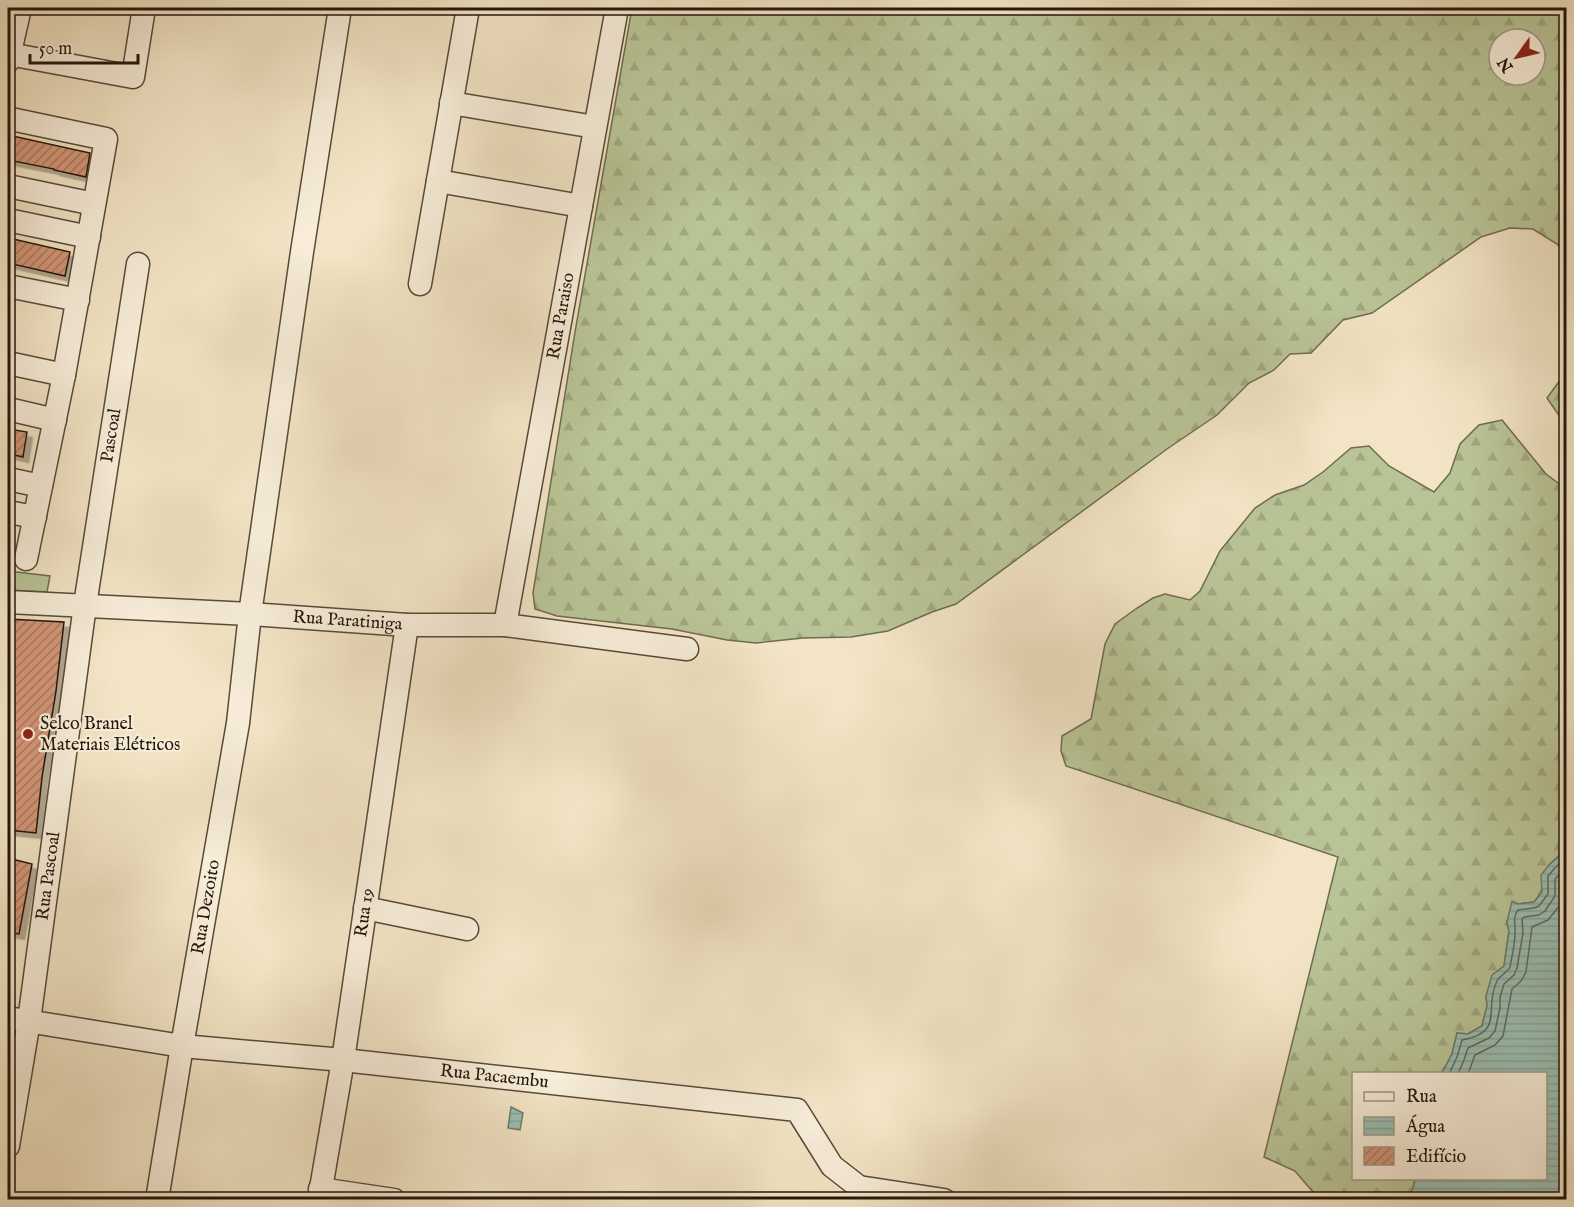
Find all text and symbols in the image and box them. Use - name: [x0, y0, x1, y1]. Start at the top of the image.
- scale bar: [30, 27, 138, 65]
- north arrow: [1487, 27, 1547, 87]
- text: 50 m: [39, 38, 72, 61]
- text: N: [1494, 53, 1519, 76]
- street label: Rua Paraiso: [542, 270, 580, 361]
- street label: Pascoal: [96, 407, 127, 464]
- street label: Rua Paratiniga: [292, 606, 403, 636]
- place label: Selco Branel Materiais Elétricos: [40, 713, 180, 757]
- marker: Selco Branel Materiais Elétricos: [21, 727, 35, 741]
- street label: Rua Pascoal: [31, 830, 66, 922]
- street label: Rua Dezoito: [187, 858, 226, 956]
- street label: Rua 19: [350, 887, 380, 939]
- street label: Rua Pacaembu: [439, 1059, 550, 1094]
- legend: [1352, 1072, 1547, 1180]
- text: Rua: [1406, 1086, 1437, 1109]
- text: Água: [1405, 1114, 1445, 1139]
- text: Edifício: [1406, 1146, 1467, 1169]

